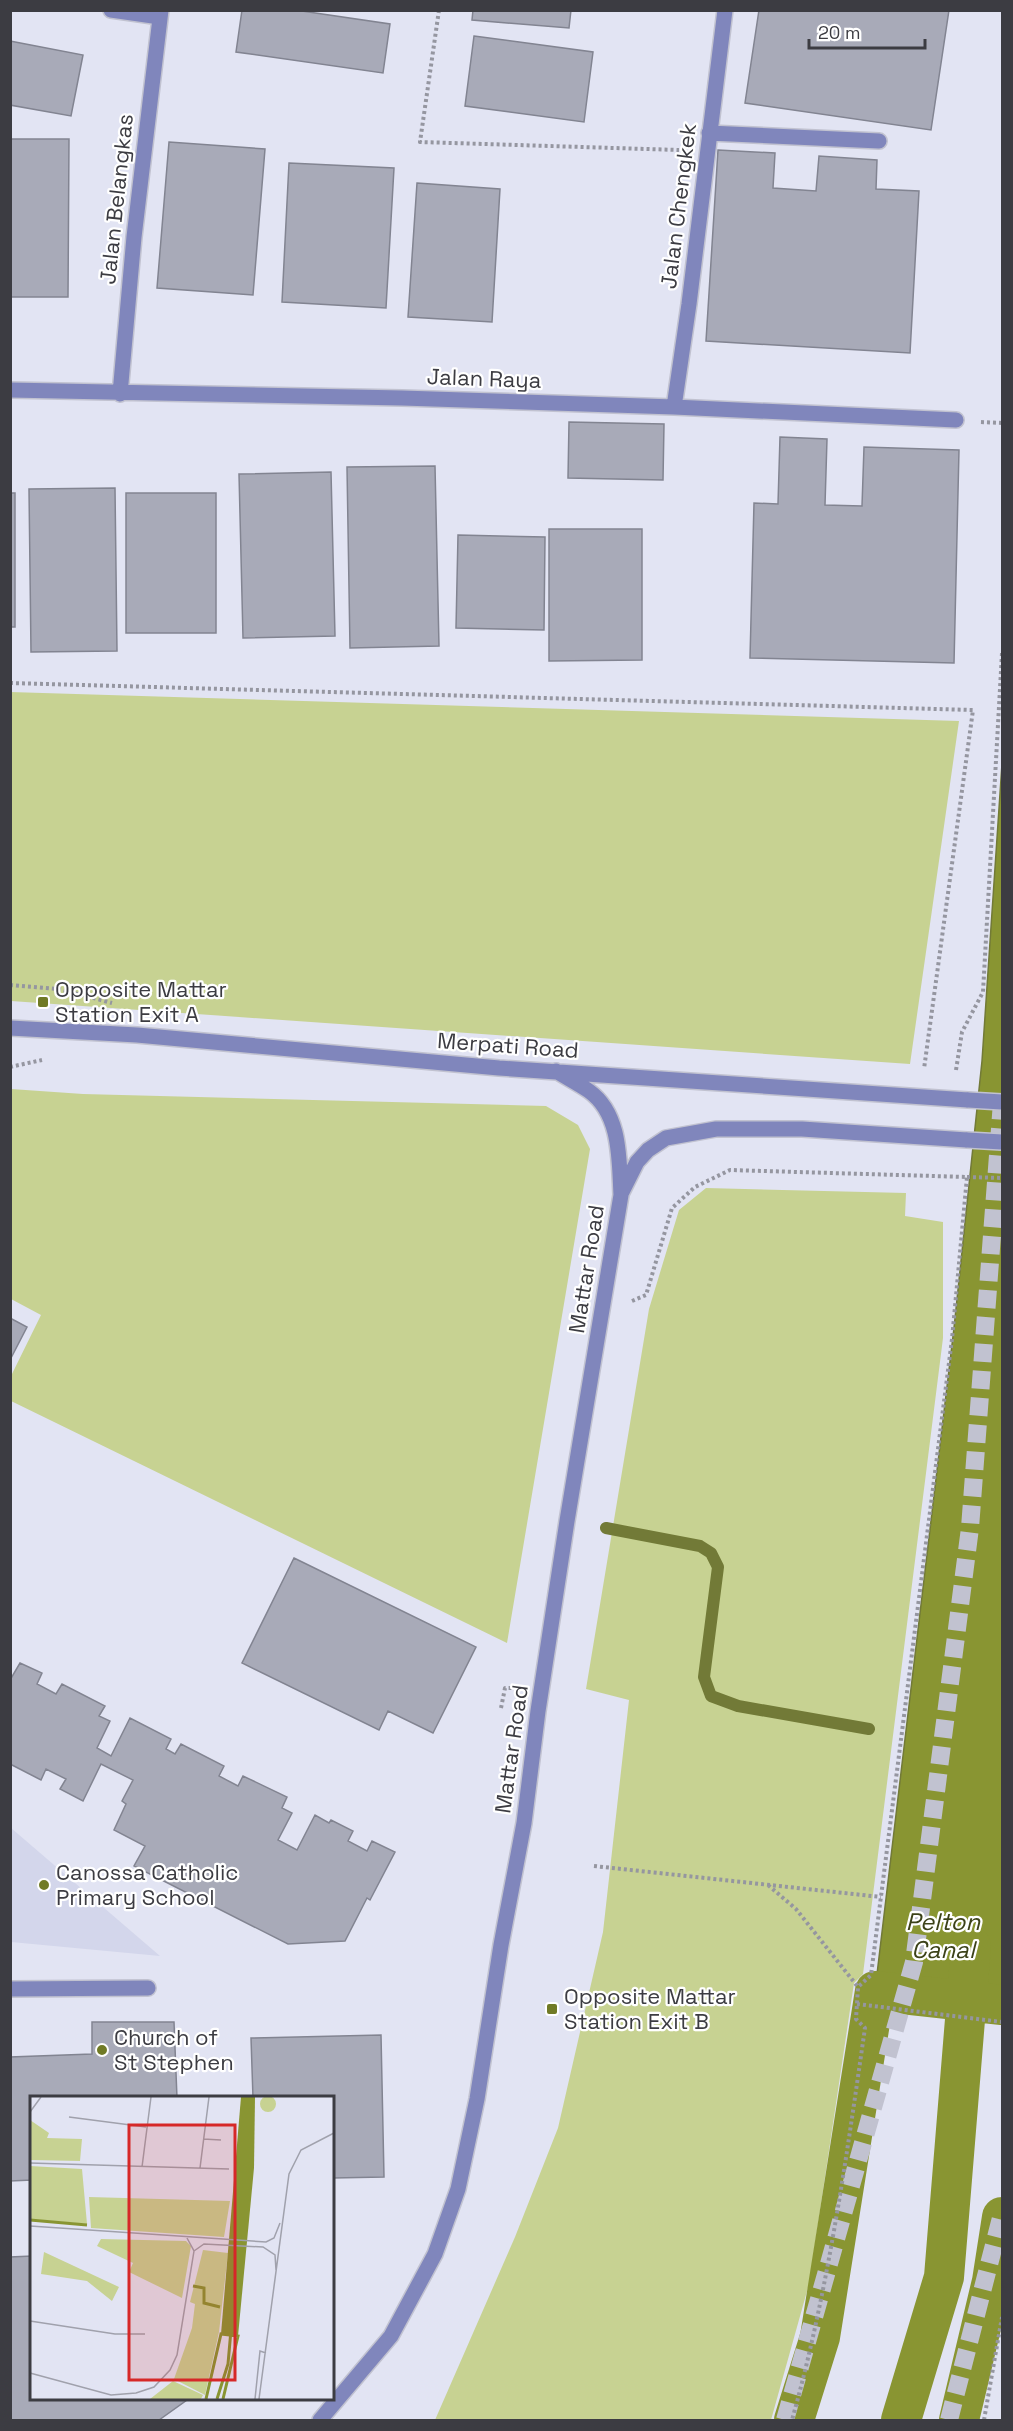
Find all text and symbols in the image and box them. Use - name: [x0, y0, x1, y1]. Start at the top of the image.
- scale bar: [809, 12, 924, 50]
- text: 20 m: [818, 21, 861, 44]
- street label: Jalan Belangkas: [93, 112, 139, 286]
- street label: Jalan Chengkek: [654, 121, 702, 290]
- street label: Jalan Raya: [426, 362, 542, 394]
- place label: Opposite Mattar Station Exit A: [55, 975, 227, 1028]
- marker: Opposite Mattar Station Exit A: [36, 995, 50, 1009]
- street label: Merpati Road: [436, 1026, 580, 1064]
- street label: Mattar Road: [562, 1203, 610, 1335]
- street label: Mattar Road: [488, 1683, 534, 1815]
- place label: Canossa Catholic Primary School: [56, 1858, 238, 1911]
- marker: Canossa Catholic Primary School: [37, 1878, 51, 1892]
- water label: Pelton Canal: [906, 1906, 981, 1965]
- place label: Opposite Mattar Station Exit B: [564, 1982, 736, 2035]
- marker: Opposite Mattar Station Exit B: [545, 2002, 559, 2016]
- place label: Church of St Stephen: [114, 2023, 234, 2076]
- marker: Church of St Stephen: [95, 2043, 109, 2057]
- inset map: [30, 2096, 334, 2401]

